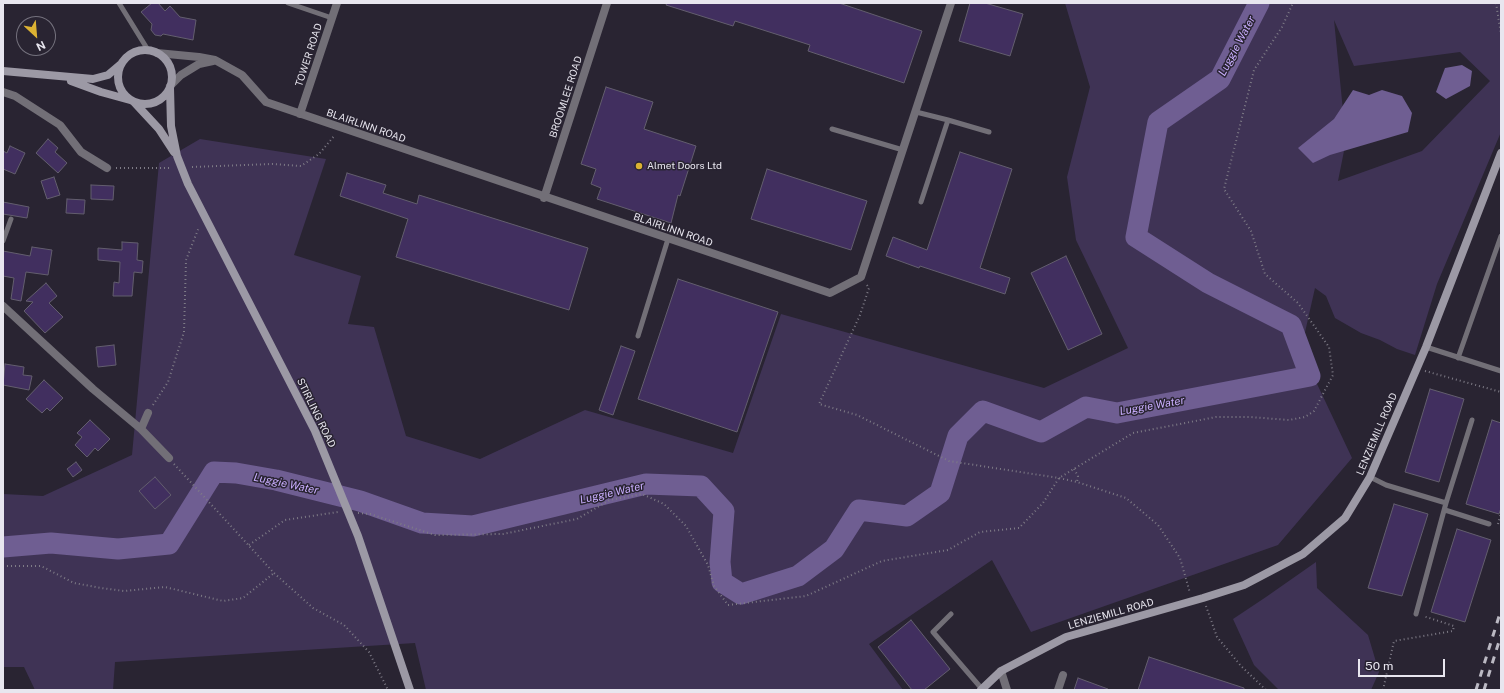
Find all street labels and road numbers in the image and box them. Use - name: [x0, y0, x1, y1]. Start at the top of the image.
- street label: TOWER ROAD: [293, 22, 325, 88]
- street label: BROOMLEE ROAD: [547, 55, 585, 139]
- street label: BLAIRLINN ROAD: [325, 107, 407, 145]
- street label: BLAIRLINN ROAD: [632, 211, 714, 249]
- street label: STIRLING ROAD: [294, 376, 338, 450]
- street label: LENZIEMILL ROAD: [1354, 391, 1400, 477]
- street label: LENZIEMILL ROAD: [1067, 596, 1155, 632]

